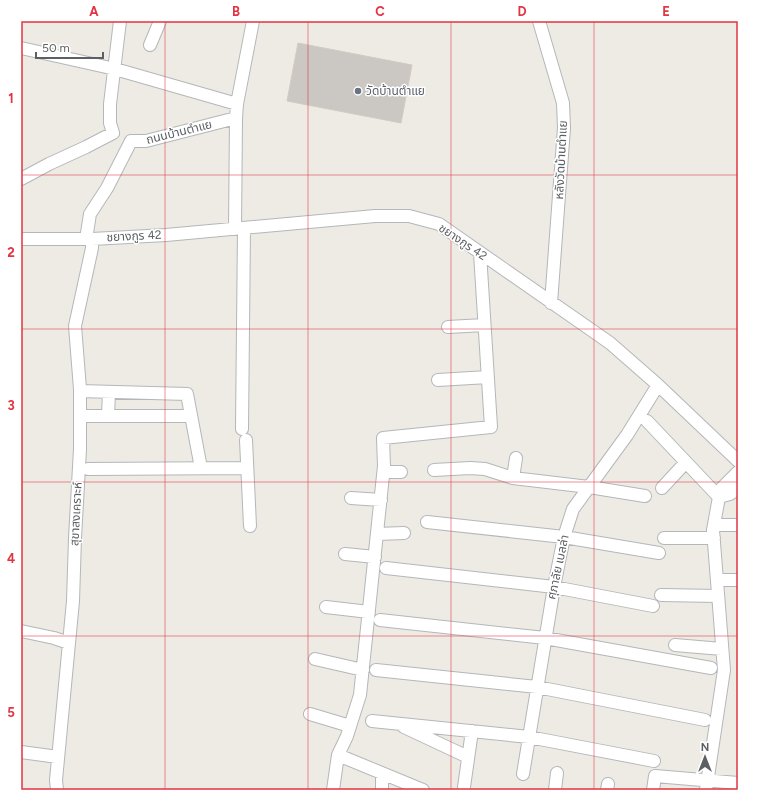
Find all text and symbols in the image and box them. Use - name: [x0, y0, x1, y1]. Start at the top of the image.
- text: A: [89, 4, 99, 19]
- text: B: [232, 4, 240, 19]
- text: C: [375, 4, 385, 19]
- text: D: [517, 4, 527, 19]
- text: E: [662, 4, 670, 19]
- scale bar: [36, 34, 103, 60]
- text: 50 m: [42, 41, 70, 55]
- place label: วัดบ้านตำแย: [366, 84, 425, 98]
- marker: วัดบ้านตำแย: [353, 86, 363, 96]
- text: 1: [8, 91, 14, 106]
- street label: ถนนบ้านตำแย: [145, 117, 213, 147]
- street label: หลังวัดบ้านตำแย: [552, 120, 570, 200]
- street label: ชยางกูร 42: [436, 221, 490, 263]
- street label: ชยางกูร 42: [106, 228, 162, 244]
- text: 2: [7, 245, 15, 260]
- text: 3: [7, 398, 15, 413]
- street label: สุขาสงเคราะห์: [67, 481, 85, 546]
- street label: ศุภาลัย เบลล่า: [544, 533, 572, 601]
- text: 4: [7, 551, 15, 566]
- text: 5: [7, 705, 15, 720]
- north arrow: [685, 737, 725, 777]
- text: N: [701, 741, 709, 754]

